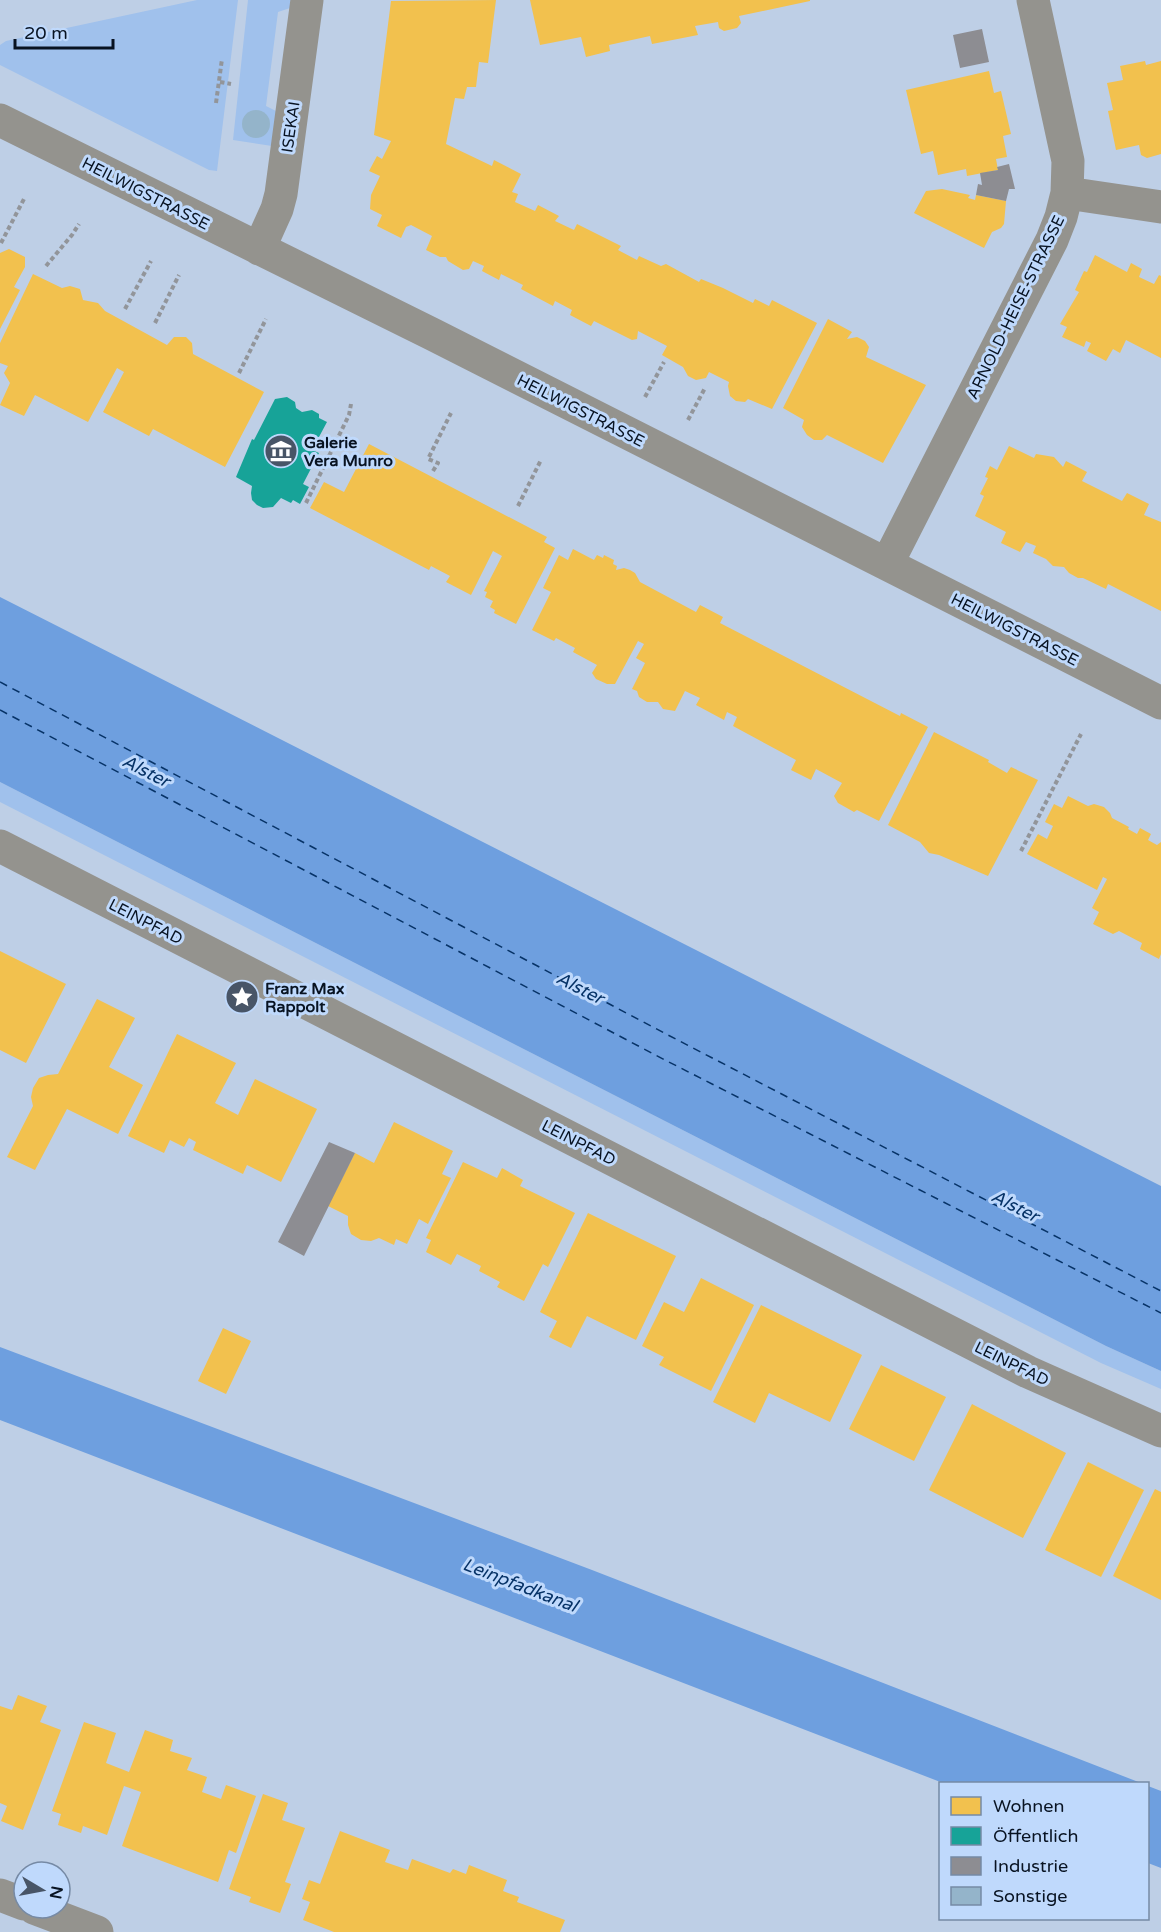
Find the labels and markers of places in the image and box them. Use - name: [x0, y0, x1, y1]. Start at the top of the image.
- museum icon: Galerie Vera Munro: [263, 433, 299, 469]
- place label: Galerie Vera Munro: [304, 433, 393, 471]
- place icon: Franz Max Rappolt: [224, 979, 260, 1015]
- place label: Franz Max Rappolt: [265, 979, 345, 1017]

